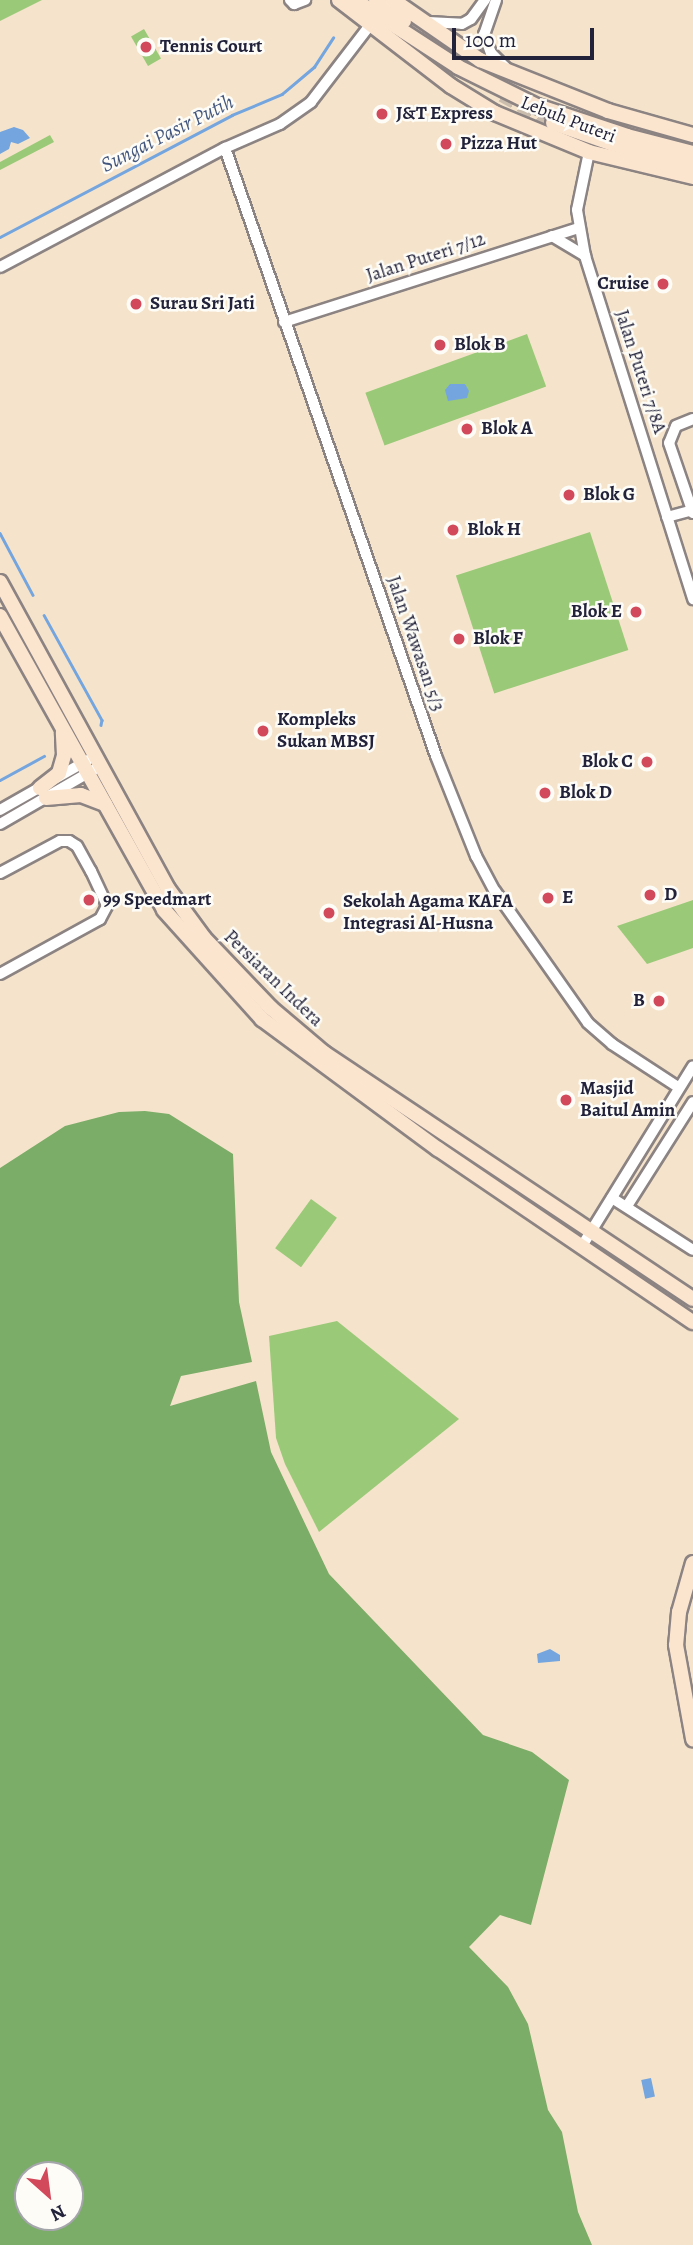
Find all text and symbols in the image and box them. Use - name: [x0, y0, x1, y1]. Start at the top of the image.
- scale bar: [455, 14, 597, 58]
- text: 100 m: [465, 26, 516, 54]
- place label: Tennis Court: [160, 36, 262, 58]
- marker: Tennis Court: [138, 39, 154, 55]
- water label: Sungai Pasir Putih: [96, 89, 238, 177]
- street label: Lebuh Puteri: [517, 91, 619, 149]
- place label: J&T Express: [396, 103, 493, 125]
- marker: J&T Express: [374, 106, 390, 122]
- place label: Pizza Hut: [460, 133, 537, 155]
- marker: Pizza Hut: [438, 136, 454, 152]
- street label: Jalan Puteri 7/12: [364, 228, 488, 288]
- place label: Cruise: [597, 273, 649, 295]
- marker: Cruise: [655, 276, 671, 292]
- place label: Surau Sri Jati: [150, 293, 255, 315]
- marker: Surau Sri Jati: [128, 296, 144, 312]
- street label: Jalan Puteri 7/8A: [609, 307, 671, 437]
- place label: Blok B: [454, 334, 506, 356]
- marker: Blok B: [432, 337, 448, 353]
- place label: Blok A: [481, 418, 533, 440]
- marker: Blok A: [459, 421, 475, 437]
- place label: Blok G: [583, 484, 635, 506]
- marker: Blok G: [561, 487, 577, 503]
- place label: Blok H: [467, 519, 521, 541]
- marker: Blok H: [445, 522, 461, 538]
- street label: Jalan Wawasan 5/3: [381, 573, 449, 715]
- place label: Blok E: [571, 601, 622, 623]
- marker: Blok E: [628, 604, 644, 620]
- place label: Blok F: [473, 628, 523, 650]
- marker: Blok F: [451, 631, 467, 647]
- place label: Kompleks Sukan MBSJ: [277, 709, 375, 753]
- marker: Kompleks Sukan MBSJ: [255, 723, 271, 739]
- place label: Blok C: [581, 751, 633, 773]
- marker: Blok C: [639, 754, 655, 770]
- place label: Blok D: [559, 782, 612, 804]
- marker: Blok D: [537, 785, 553, 801]
- place label: D: [664, 884, 677, 906]
- place label: E: [562, 887, 573, 909]
- marker: D: [642, 887, 658, 903]
- place label: 99 Speedmart: [103, 889, 211, 911]
- marker: E: [540, 890, 556, 906]
- place label: Sekolah Agama KAFA Integrasi Al-Husna: [343, 891, 513, 935]
- marker: 99 Speedmart: [81, 892, 97, 908]
- marker: Sekolah Agama KAFA Integrasi Al-Husna: [321, 905, 337, 921]
- street label: Persiaran Indera: [219, 926, 327, 1032]
- place label: B: [633, 990, 645, 1012]
- marker: B: [651, 993, 667, 1009]
- place label: Masjid Baitul Amin: [580, 1078, 675, 1122]
- marker: Masjid Baitul Amin: [558, 1092, 574, 1108]
- north arrow: [14, 2161, 84, 2231]
- text: N: [46, 2198, 70, 2228]

